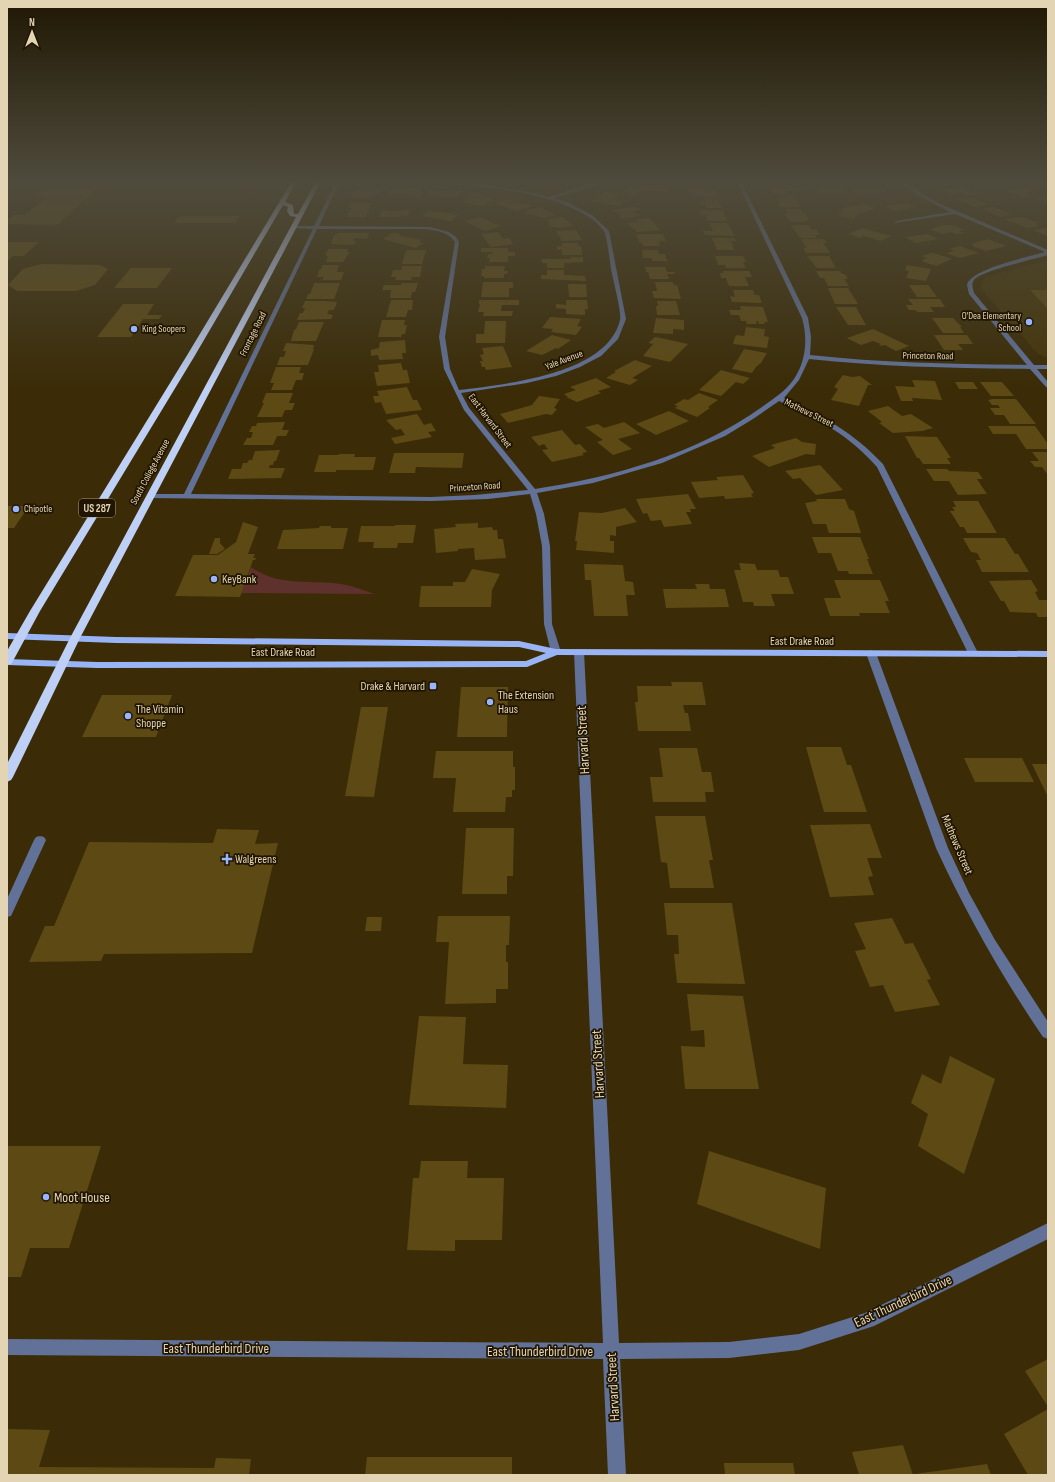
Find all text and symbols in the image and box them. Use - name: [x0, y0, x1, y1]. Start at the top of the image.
- north arrow: [12, 12, 52, 52]
- text: N: [29, 16, 35, 29]
- street label: Frontage Road: [237, 310, 269, 358]
- place label: O'Dea Elementary School: [962, 310, 1021, 334]
- marker: O'Dea Elementary School: [1024, 317, 1034, 327]
- place label: King Soopers: [142, 323, 186, 335]
- marker: King Soopers: [129, 324, 139, 334]
- street label: Yale Avenue: [543, 347, 585, 373]
- street label: Princeton Road: [902, 350, 954, 362]
- street label: East Harvard Street: [466, 391, 514, 451]
- street label: Mathews Street: [783, 396, 835, 430]
- street label: South College Avenue: [128, 437, 172, 507]
- street label: Princeton Road: [449, 479, 501, 495]
- road number: US 287: [79, 499, 115, 517]
- place label: Chipotle: [24, 503, 52, 515]
- marker: Chipotle: [11, 504, 21, 514]
- place label: KeyBank: [222, 572, 257, 587]
- marker: KeyBank: [209, 574, 219, 584]
- street label: East Drake Road: [770, 634, 834, 649]
- street label: East Drake Road: [251, 645, 315, 660]
- place label: Drake & Harvard: [361, 679, 425, 694]
- marker: Drake & Harvard: [428, 681, 438, 691]
- place label: The Extension Haus: [498, 688, 554, 717]
- marker: The Extension Haus: [485, 697, 495, 707]
- place label: The Vitamin Shoppe: [136, 702, 184, 731]
- street label: Harvard Street: [573, 705, 593, 775]
- marker: The Vitamin Shoppe: [123, 711, 133, 721]
- street label: Mathews Street: [938, 813, 976, 878]
- place label: Walgreens: [235, 852, 276, 867]
- marker: Walgreens: [222, 854, 232, 864]
- street label: Harvard Street: [588, 1029, 608, 1099]
- place label: Moot House: [54, 1189, 110, 1206]
- marker: Moot House: [41, 1192, 51, 1202]
- street label: East Thunderbird Drive: [851, 1271, 955, 1331]
- street label: East Thunderbird Drive: [163, 1340, 269, 1357]
- street label: East Thunderbird Drive: [487, 1343, 593, 1360]
- street label: Harvard Street: [603, 1352, 623, 1422]

